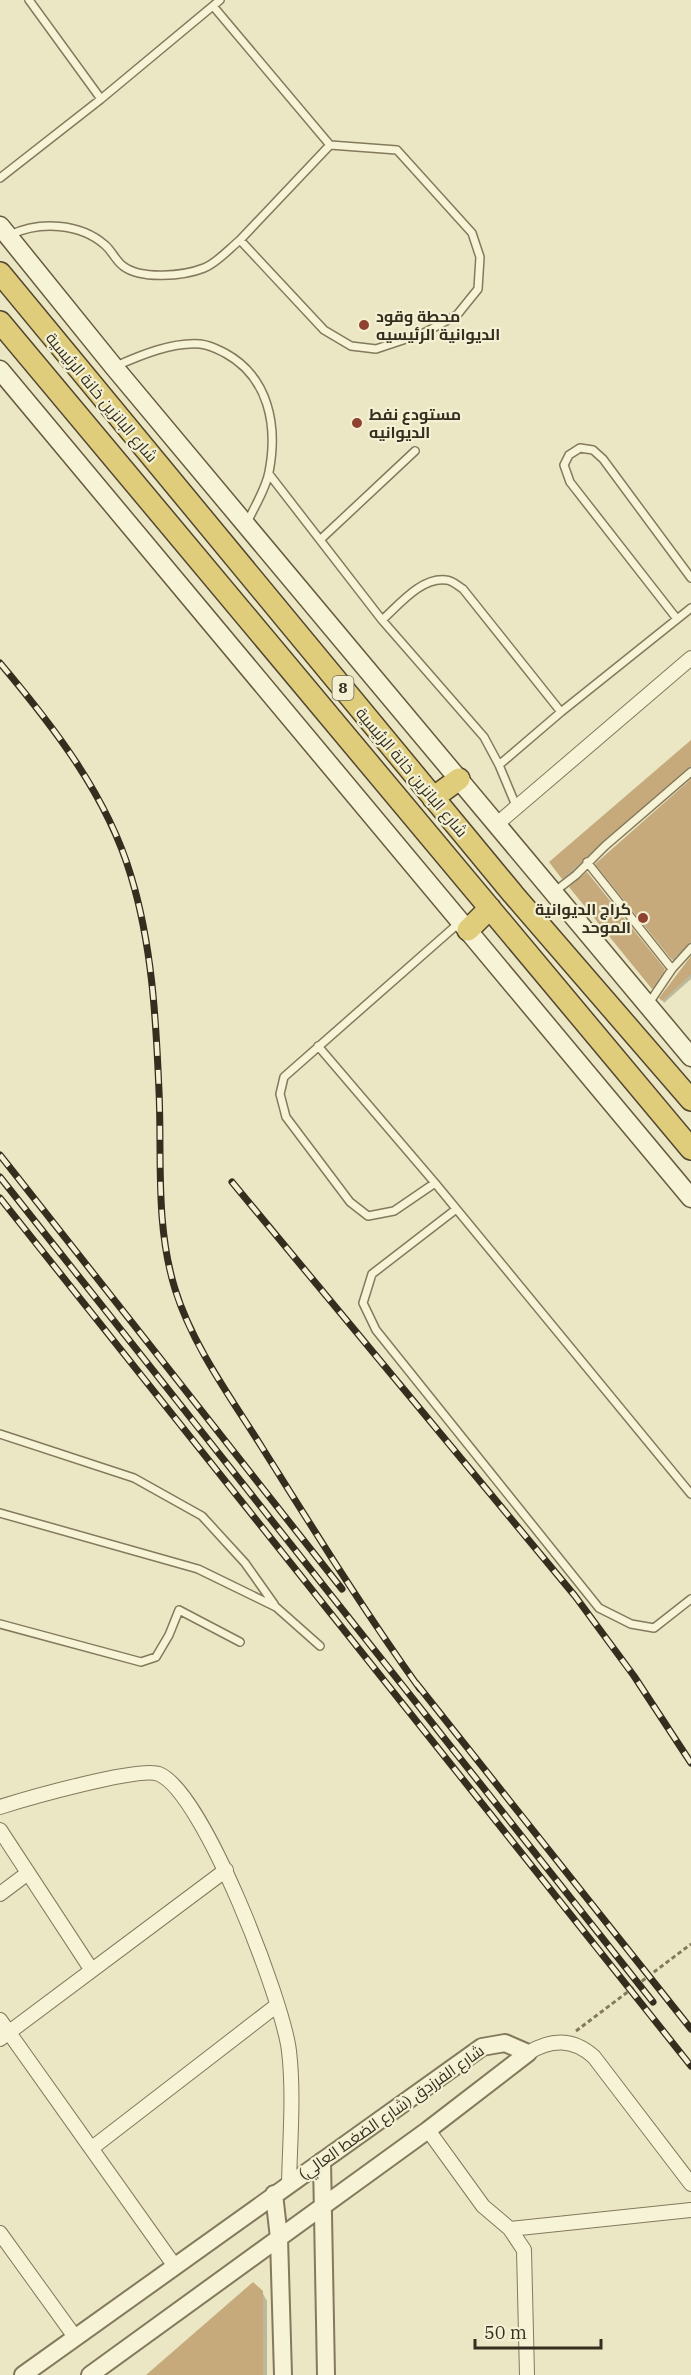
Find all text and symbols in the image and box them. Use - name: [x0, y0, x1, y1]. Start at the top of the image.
- place label: محطة وقود الديوانية الرئيسيه: [376, 306, 500, 344]
- marker: محطة وقود الديوانية الرئيسيه: [357, 318, 371, 332]
- street label: شارع البانزين خانة الرئيسية: [40, 328, 162, 467]
- place label: مستودع نفط الديوانيه: [369, 404, 461, 442]
- marker: مستودع نفط الديوانيه: [350, 416, 364, 430]
- road number: 8: [332, 676, 354, 700]
- street label: شارع البانزين خانة الرئيسية: [350, 703, 472, 842]
- place label: كراج الديوانية الموحد: [535, 899, 631, 937]
- marker: كراج الديوانية الموحد: [636, 911, 650, 925]
- street label: شارع الفرزدق (شارع الضغط العالي): [294, 2040, 490, 2187]
- scale bar: [475, 2312, 601, 2350]
- text: 50 m: [484, 2321, 527, 2344]

